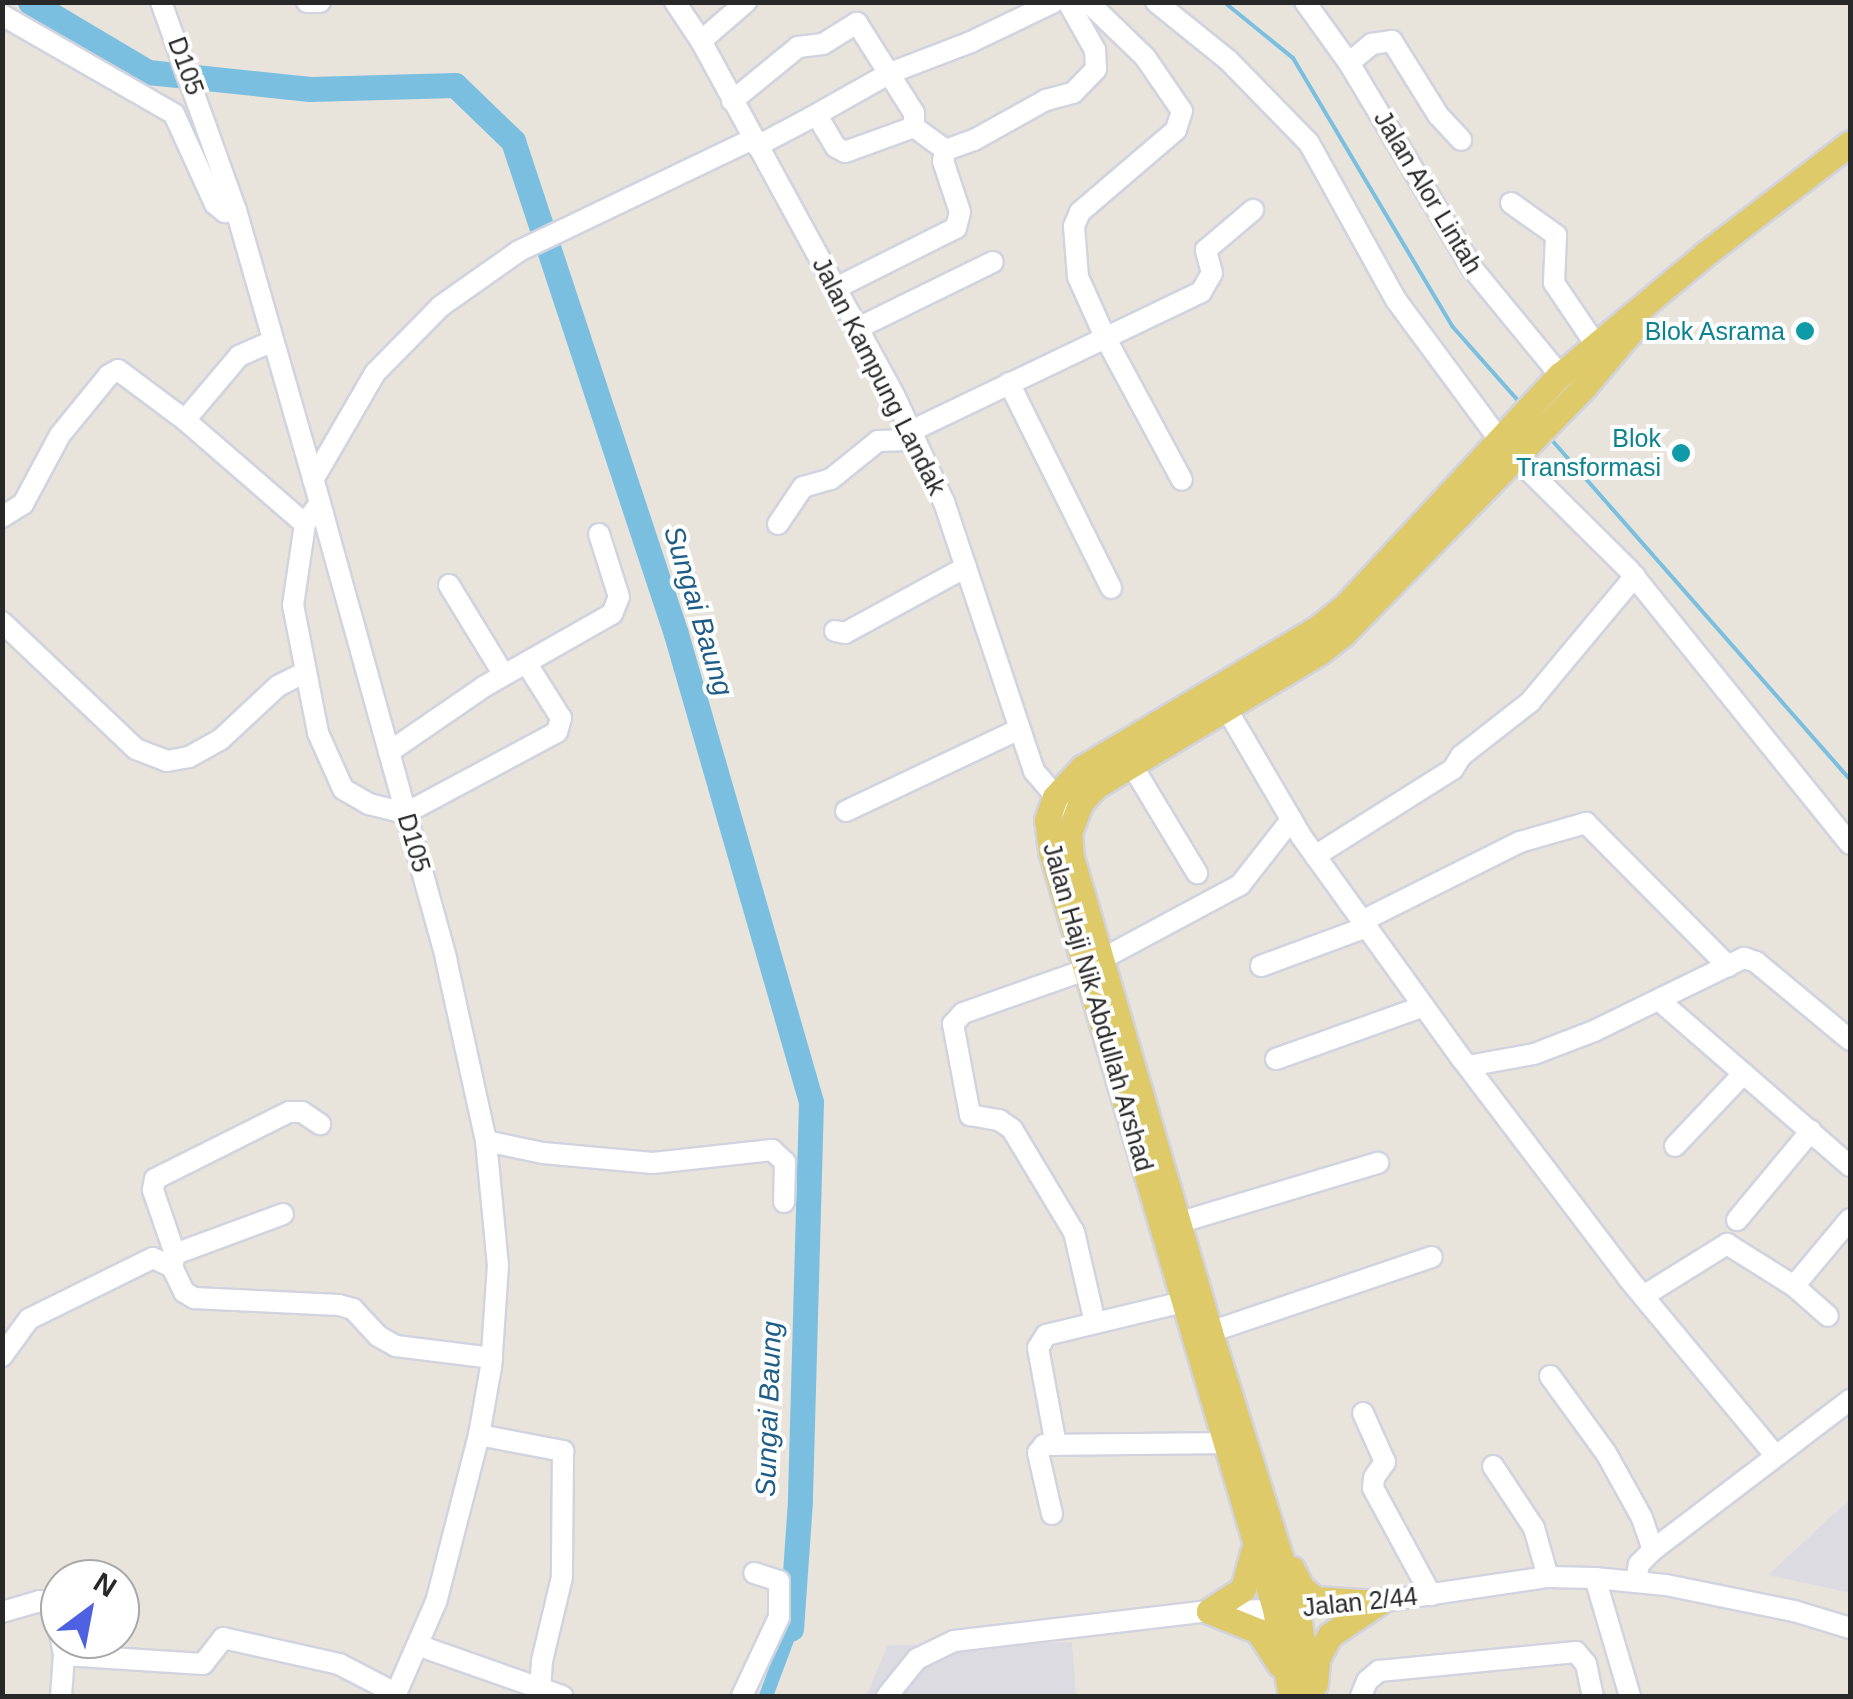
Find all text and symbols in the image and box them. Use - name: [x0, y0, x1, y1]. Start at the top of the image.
- street label: D105: [162, 33, 210, 99]
- street label: Jalan Alor Lintah: [1367, 104, 1489, 280]
- street label: Jalan Kampung Landak: [806, 252, 952, 500]
- place label: Blok Asrama: [1643, 316, 1785, 346]
- marker: Blok Asrama: [1794, 320, 1816, 342]
- place label: Blok Transformasi: [1516, 424, 1661, 483]
- marker: Blok Transformasi: [1670, 442, 1692, 464]
- water label: Sungai Baung: [656, 522, 740, 700]
- street label: D105: [391, 810, 437, 876]
- street label: Jalan Haji Nik Abdullah Arshad: [1036, 838, 1160, 1176]
- water label: Sungai Baung: [749, 1321, 789, 1497]
- north arrow: [40, 1559, 140, 1659]
- text: N: [88, 1566, 122, 1603]
- street label: Jalan 2/44: [1301, 1581, 1419, 1623]

